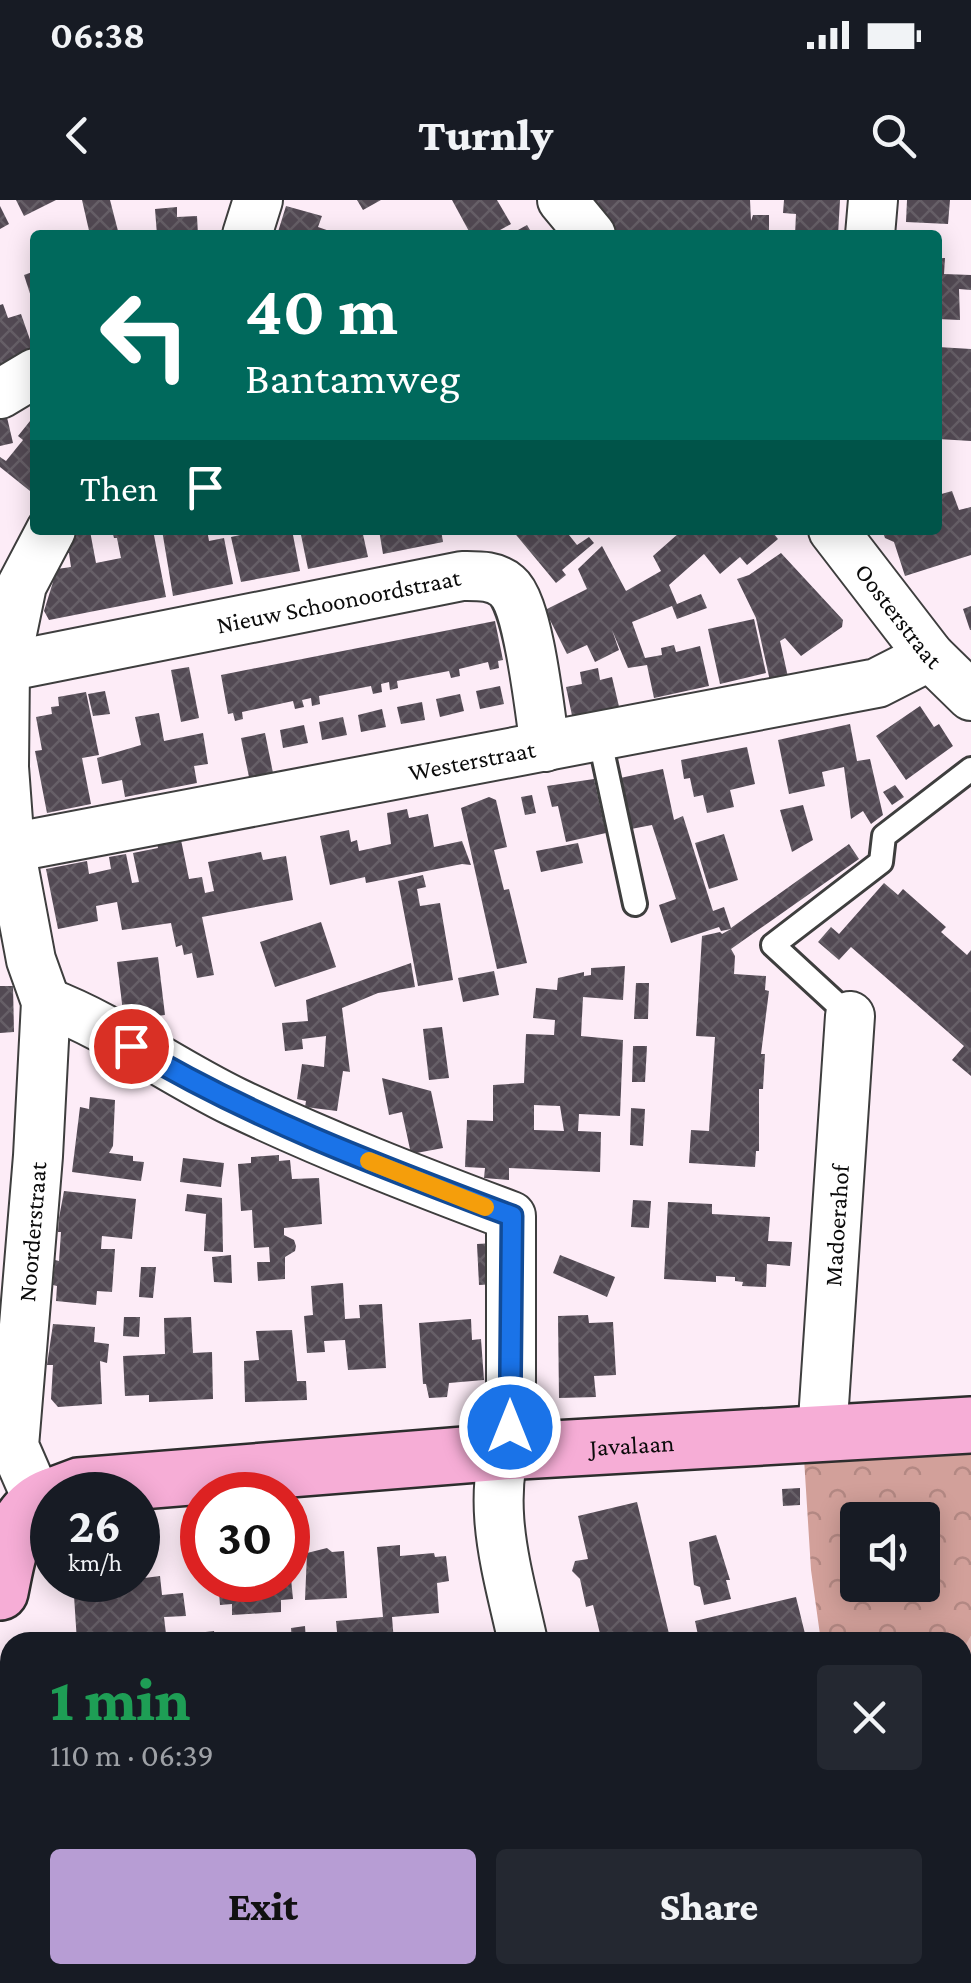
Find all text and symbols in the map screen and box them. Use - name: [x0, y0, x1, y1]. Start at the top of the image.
- text: 06:38: [50, 14, 145, 56]
- icon: back: [50, 108, 105, 163]
- icon: search: [866, 108, 921, 163]
- text: Turnly: [418, 110, 553, 160]
- icon: left: [80, 270, 210, 400]
- text: 40 m: [245, 271, 398, 349]
- text: Bantamweg: [245, 353, 460, 403]
- icon: arrive: [178, 460, 233, 515]
- text: Then: [80, 467, 158, 509]
- street label: Oosterstraat: [850, 558, 948, 674]
- street label: Nieuw Schoonoordstraat: [214, 563, 464, 638]
- street label: Westerstraat: [406, 735, 538, 785]
- pin: [89, 1004, 174, 1089]
- icon: arrive: [104, 1019, 159, 1074]
- street label: Noorderstraat: [12, 1160, 51, 1303]
- street label: Madoerahof: [818, 1162, 854, 1287]
- position arrow: [458, 1375, 562, 1479]
- street label: Javalaan: [587, 1429, 675, 1462]
- speed limit sign: 30: [180, 1472, 310, 1602]
- text: 26: [69, 1497, 121, 1553]
- map controls: [840, 1502, 940, 1602]
- button: sound: [840, 1502, 940, 1602]
- text: km/h: [68, 1549, 122, 1576]
- button: close: [817, 1665, 922, 1770]
- text: 1 min: [50, 1666, 190, 1733]
- text: 110 m · 06:39: [50, 1737, 214, 1773]
- button: Exit: [50, 1849, 476, 1964]
- button: Share: [496, 1849, 922, 1964]

